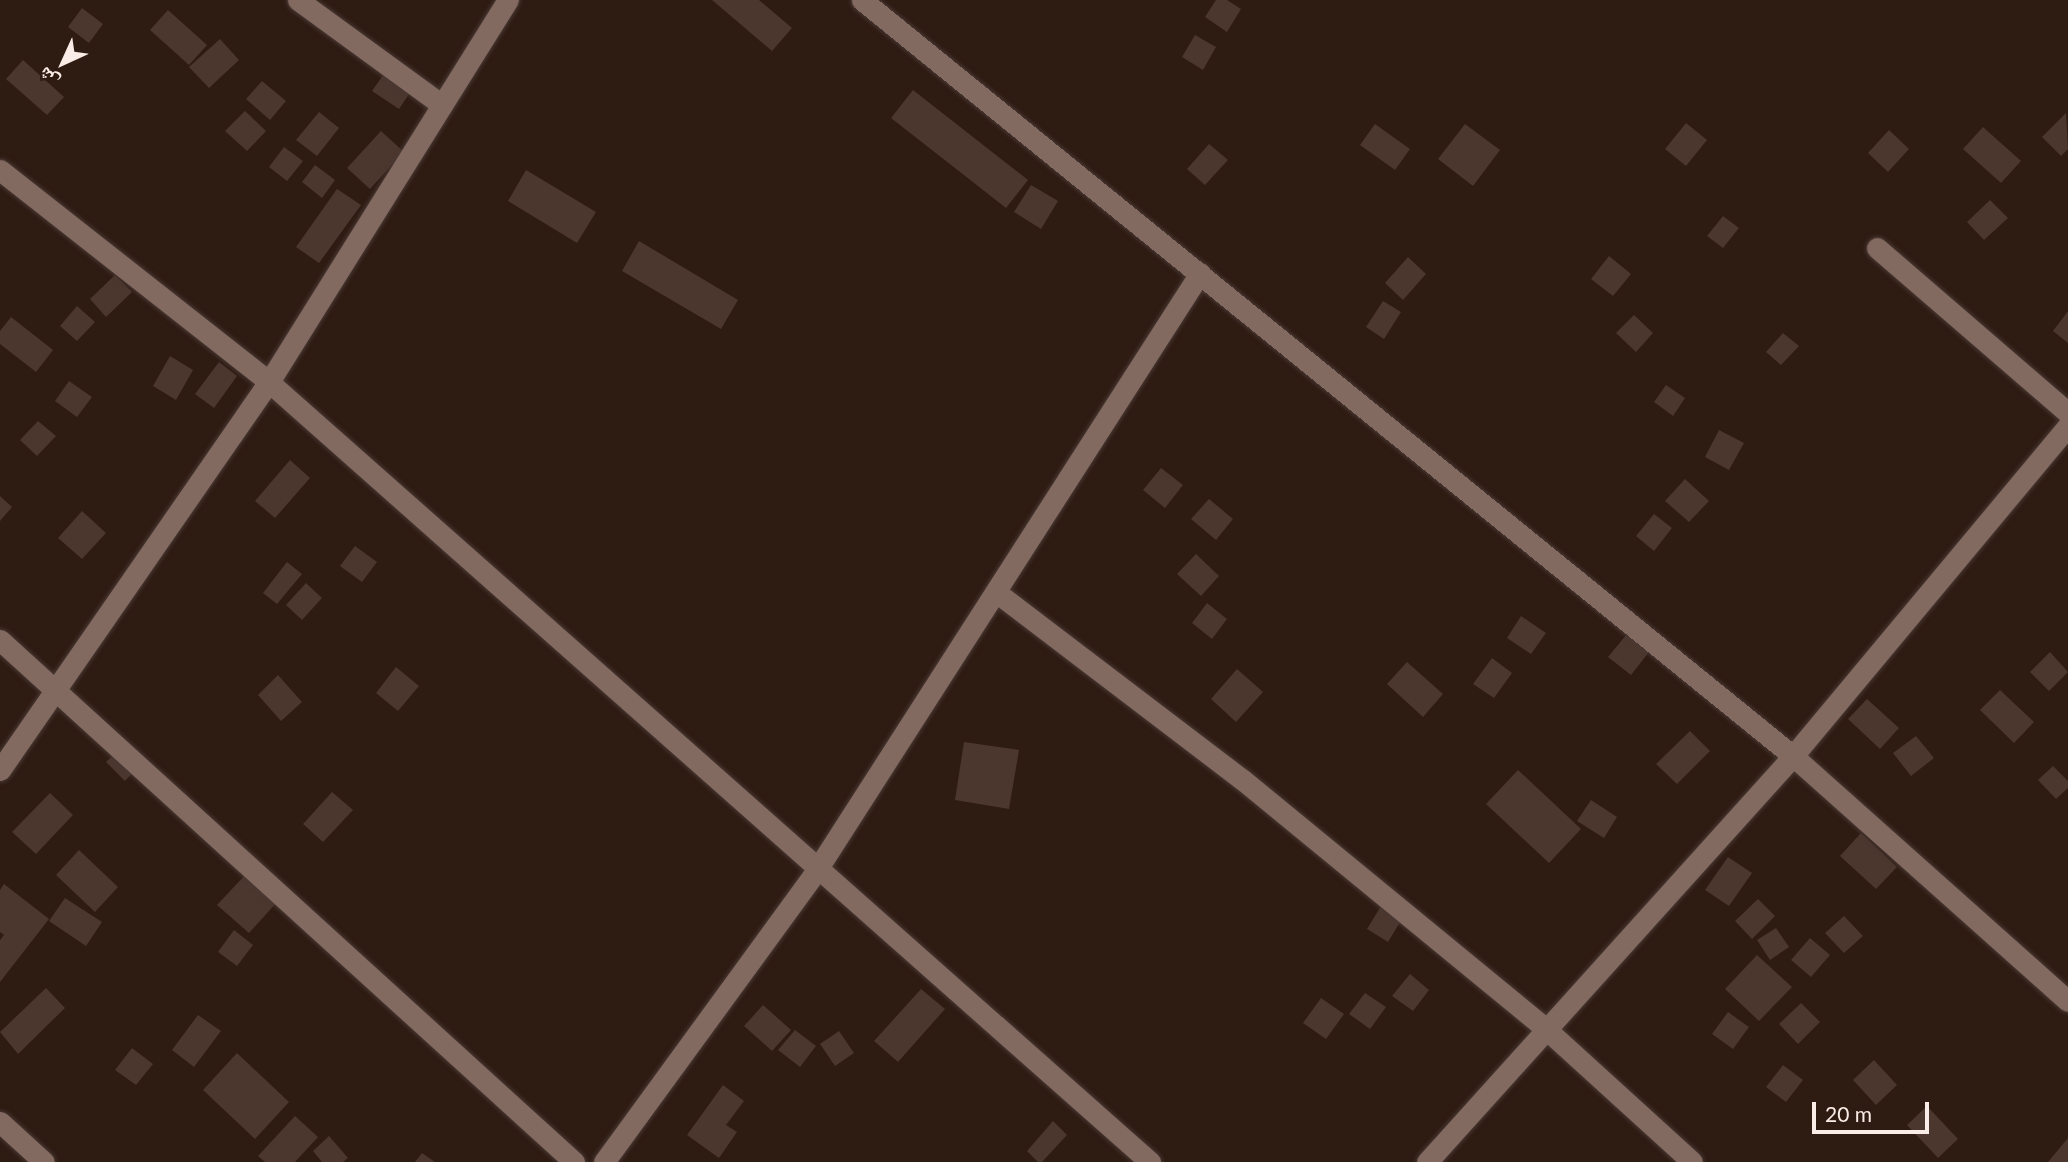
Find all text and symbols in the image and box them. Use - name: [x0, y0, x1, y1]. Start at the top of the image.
- north arrow: [28, 28, 98, 98]
- text: ش: [33, 63, 63, 93]
- scale bar: [1816, 1088, 1933, 1132]
- text: 20 m: [1825, 1101, 1872, 1126]

